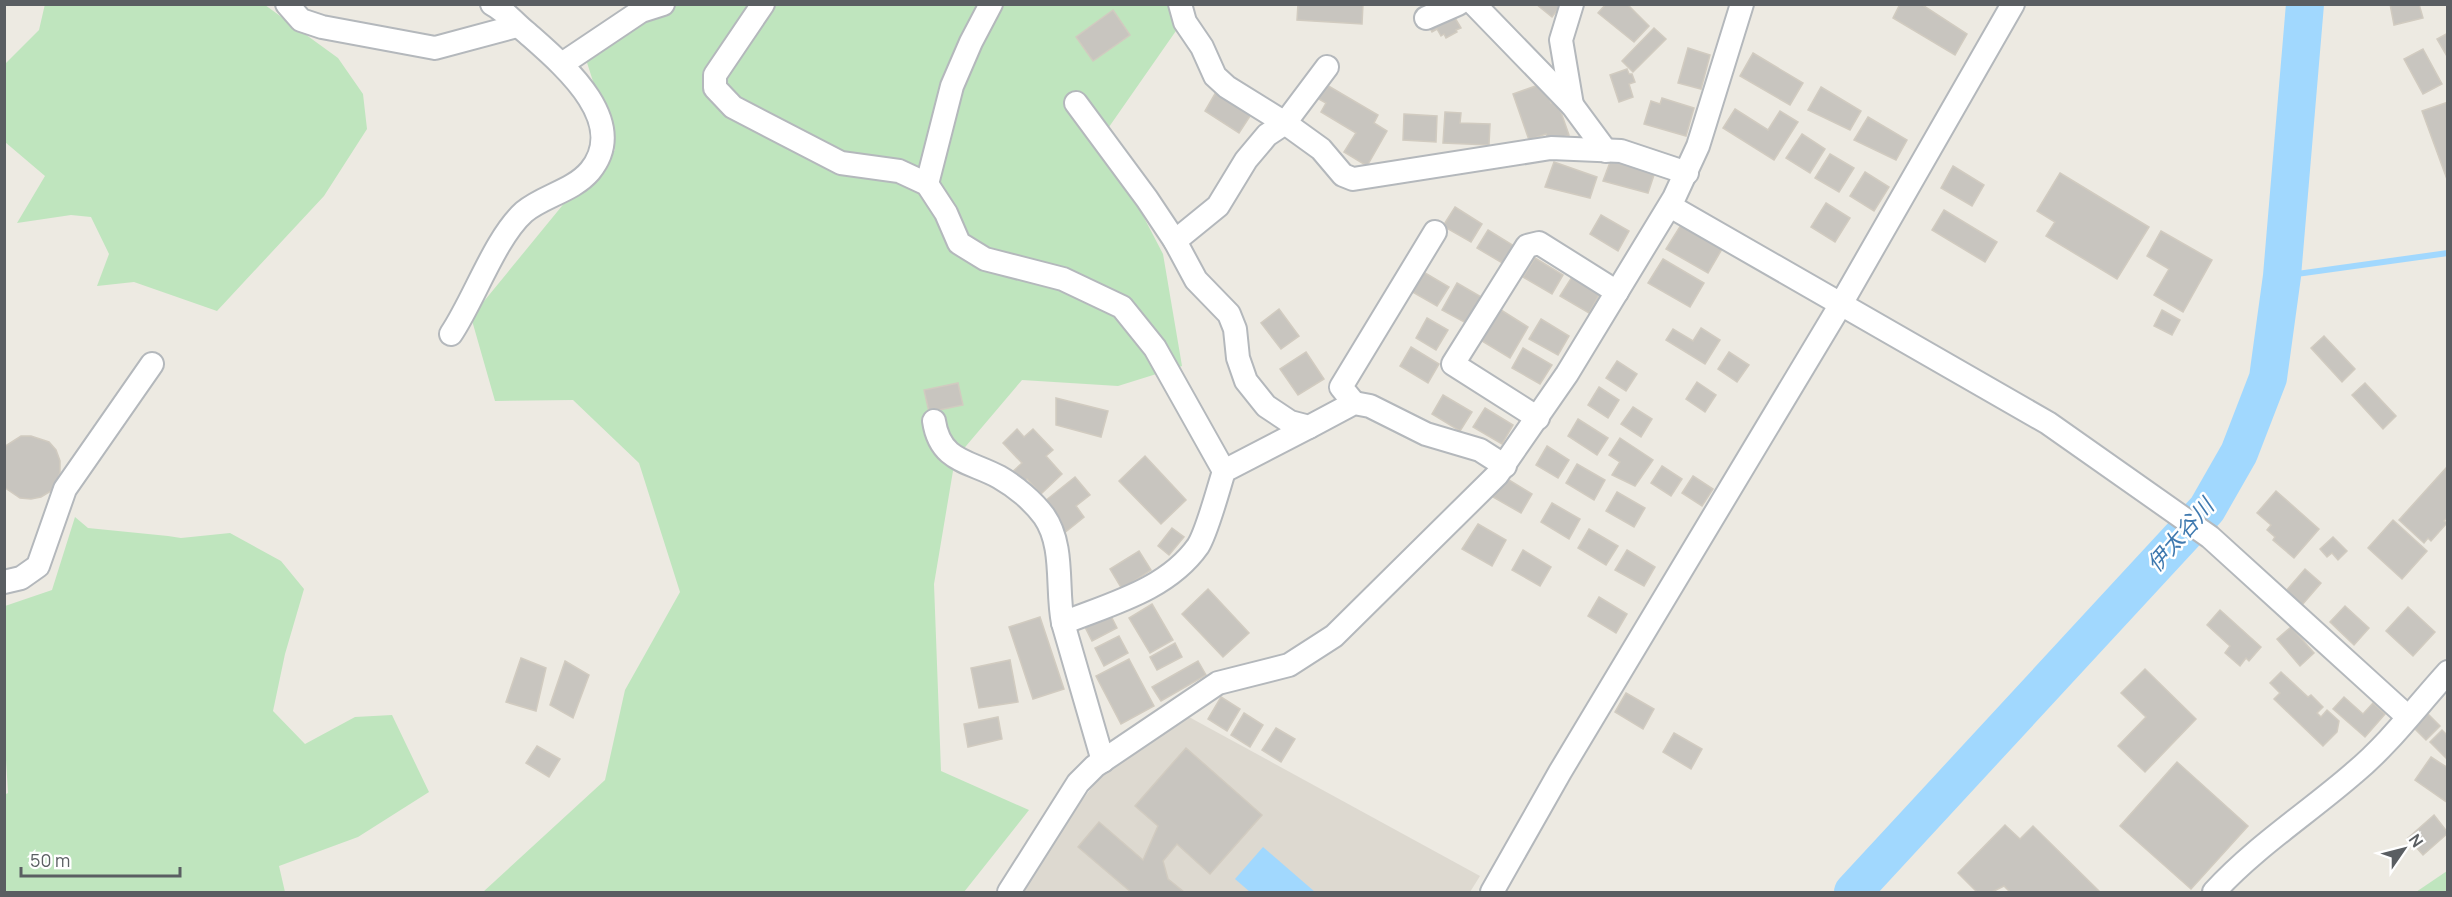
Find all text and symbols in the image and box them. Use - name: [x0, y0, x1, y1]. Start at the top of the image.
- water label: 伊太谷川: [2140, 490, 2221, 578]
- north arrow: [2374, 819, 2434, 879]
- text: N: [2404, 829, 2429, 851]
- scale bar: [21, 840, 180, 878]
- text: 50 m: [30, 848, 70, 872]

